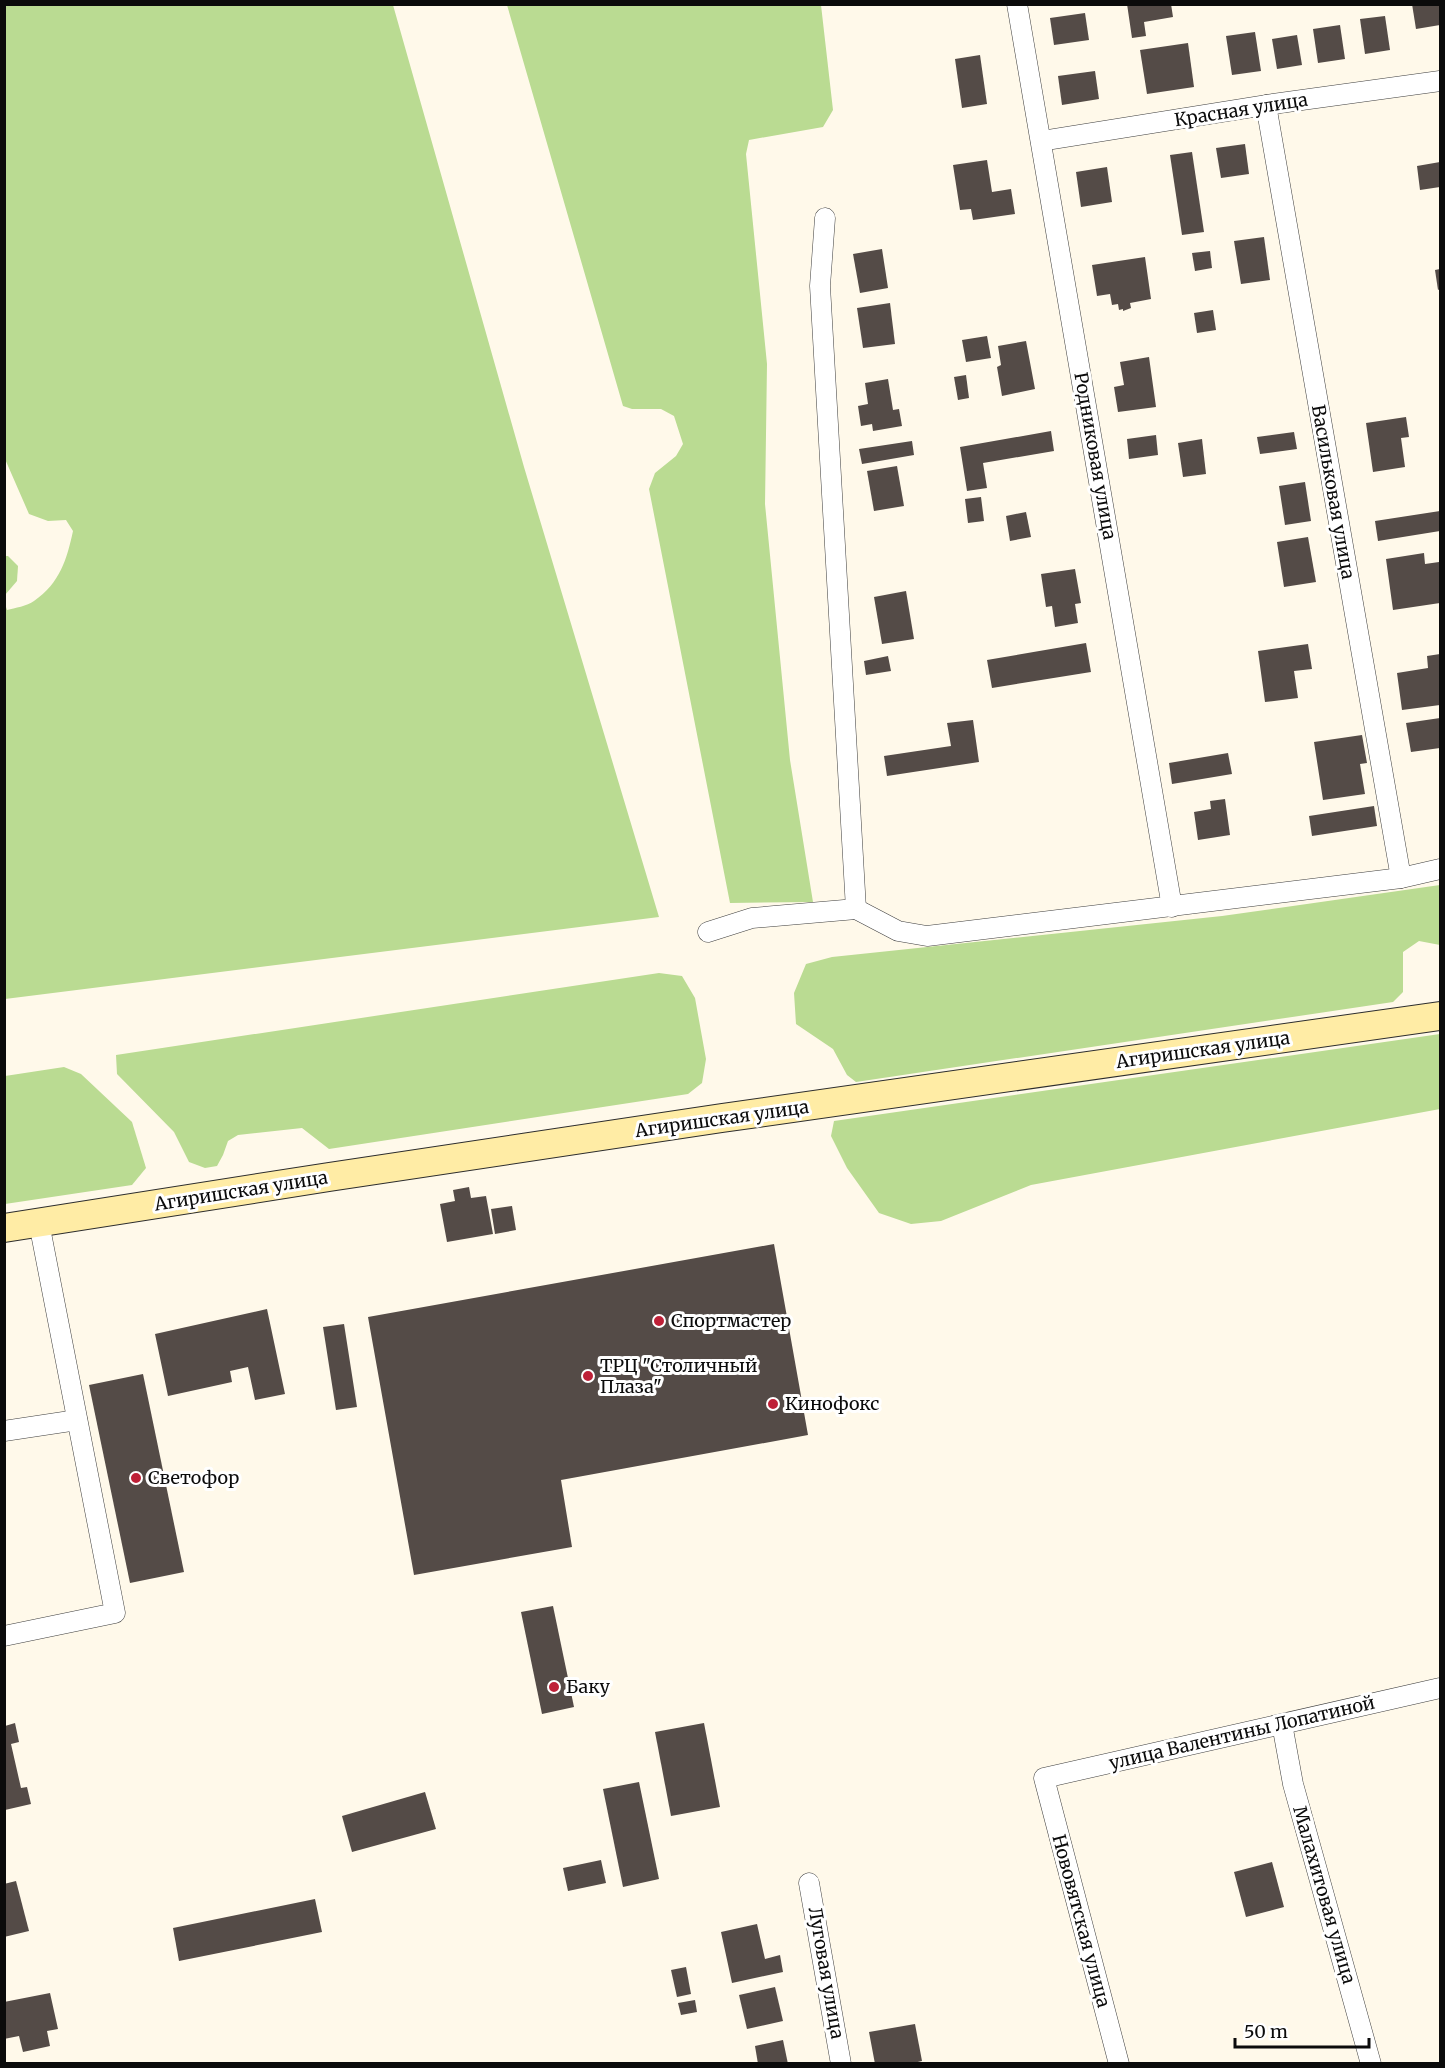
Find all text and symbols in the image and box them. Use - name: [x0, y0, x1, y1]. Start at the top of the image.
- street label: Красная улица: [1173, 88, 1310, 131]
- street label: Родниковая улица: [1069, 370, 1122, 542]
- street label: Васильковая улица: [1307, 403, 1360, 581]
- street label: Агиришская улица: [1114, 1026, 1292, 1073]
- street label: Агиришская улица: [633, 1095, 811, 1142]
- street label: Агиришская улица: [152, 1165, 330, 1216]
- place label: Спортмастер: [671, 1309, 791, 1332]
- marker: Спортмастер: [652, 1314, 666, 1328]
- place label: ТРЦ "Столичный Плаза": [600, 1354, 757, 1398]
- marker: ТРЦ "Столичный Плаза": [581, 1369, 595, 1383]
- place label: Кинофокс: [785, 1392, 879, 1415]
- marker: Кинофокс: [766, 1397, 780, 1411]
- place label: Светофор: [148, 1466, 239, 1489]
- marker: Светофор: [129, 1471, 143, 1485]
- place label: Баку: [566, 1675, 611, 1698]
- marker: Баку: [547, 1680, 561, 1694]
- street label: улица Валентины Лопатиной: [1107, 1691, 1377, 1774]
- street label: Малахитовая улица: [1288, 1803, 1361, 1987]
- street label: Нововятская улица: [1047, 1832, 1116, 2010]
- street label: Луговая улица: [804, 1905, 849, 2041]
- scale bar: [1235, 2011, 1368, 2049]
- text: 50 m: [1244, 2020, 1288, 2043]

